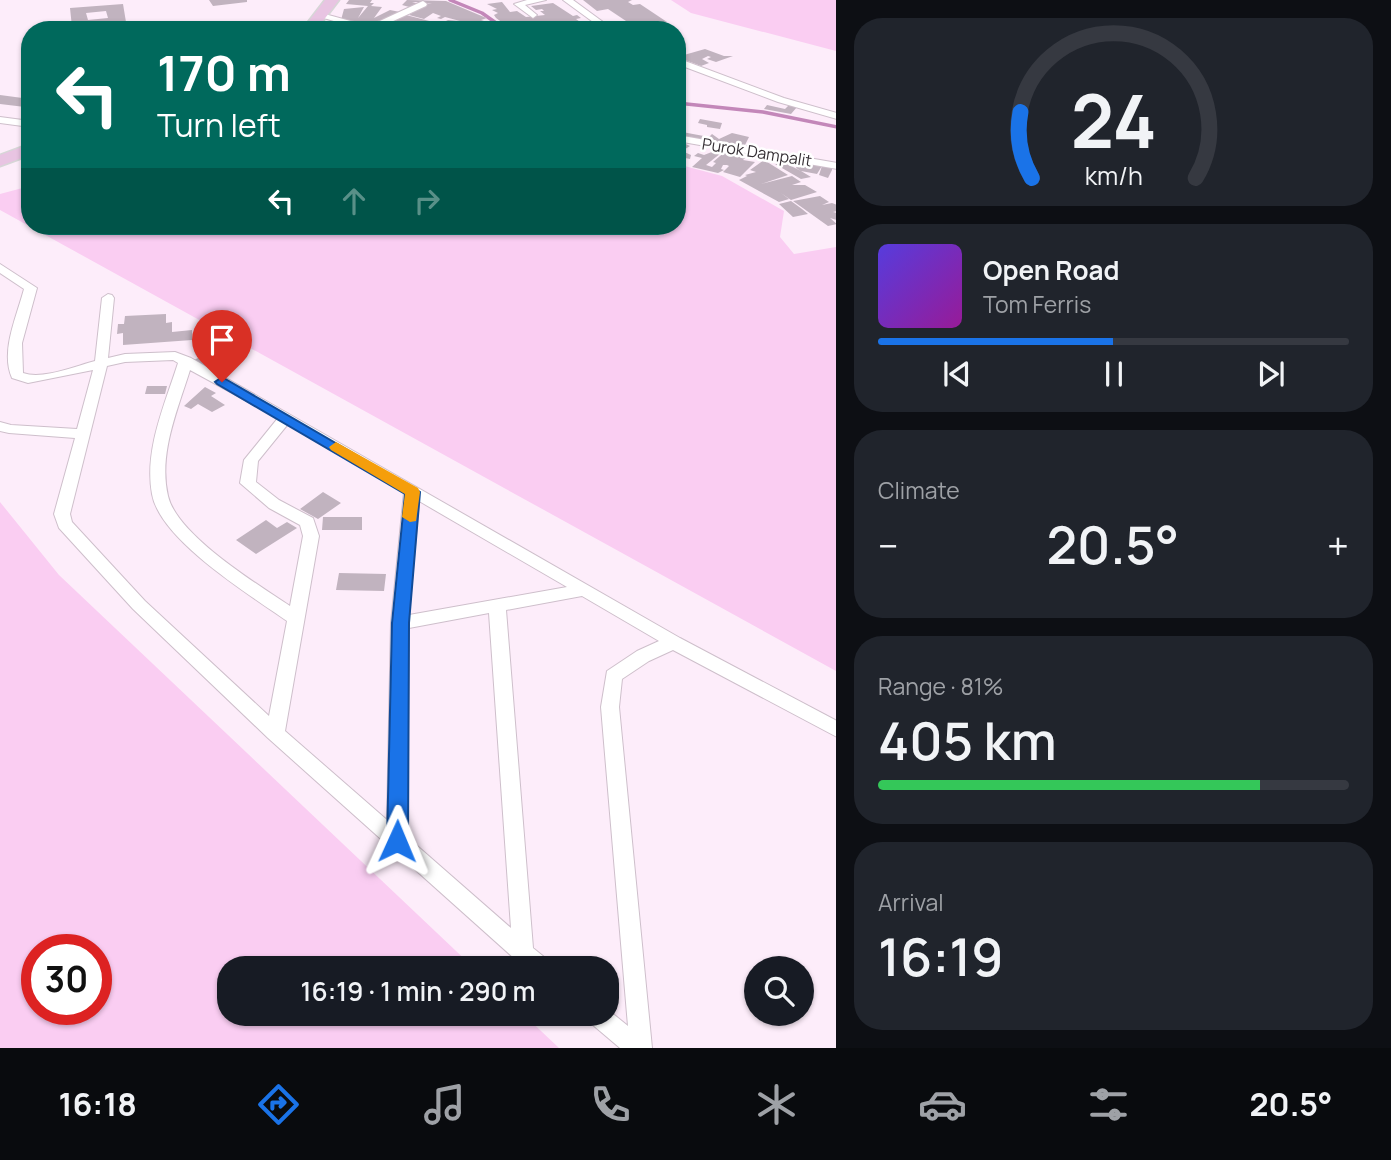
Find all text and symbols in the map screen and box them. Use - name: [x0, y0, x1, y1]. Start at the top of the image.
- text: 170 m: [157, 39, 291, 106]
- icon: left: [42, 49, 133, 140]
- text: 24: [1070, 70, 1157, 170]
- text: Turn left: [157, 103, 281, 147]
- street label: Purok Dampalit: [701, 132, 813, 172]
- text: km/h: [1084, 158, 1143, 193]
- icon: left: [262, 182, 300, 220]
- icon: ahead: [335, 182, 373, 220]
- icon: right: [408, 182, 446, 220]
- text: Open Road: [983, 252, 1119, 288]
- text: Tom Ferris: [983, 288, 1091, 320]
- pin: [192, 310, 252, 382]
- icon: arrive: [203, 321, 241, 359]
- icon: previous: [938, 355, 976, 393]
- icon: pause: [1095, 355, 1133, 393]
- icon: next: [1252, 355, 1290, 393]
- text: Climate: [878, 474, 960, 506]
- text: 20.5°: [1047, 509, 1179, 580]
- text: −: [878, 519, 899, 571]
- text: +: [1327, 519, 1349, 571]
- text: Range · 81%: [878, 670, 1003, 702]
- text: 405 km: [878, 705, 1057, 776]
- position arrow: [360, 804, 434, 878]
- text: Arrival: [878, 886, 944, 918]
- text: 16:19: [878, 921, 1004, 992]
- speed limit sign: 30: [21, 934, 112, 1025]
- map controls: [744, 956, 814, 1026]
- button: search: [744, 956, 814, 1026]
- text: 16:19 · 1 min · 290 m: [301, 973, 536, 1009]
- icon: directions: [254, 1080, 303, 1129]
- icon: music: [420, 1080, 469, 1129]
- icon: phone: [586, 1080, 635, 1129]
- icon: climate: [752, 1080, 801, 1129]
- icon: car: [918, 1080, 967, 1129]
- icon: filters: [1084, 1080, 1133, 1129]
- text: 16:18: [58, 1082, 137, 1126]
- text: 20.5°: [1250, 1082, 1333, 1126]

